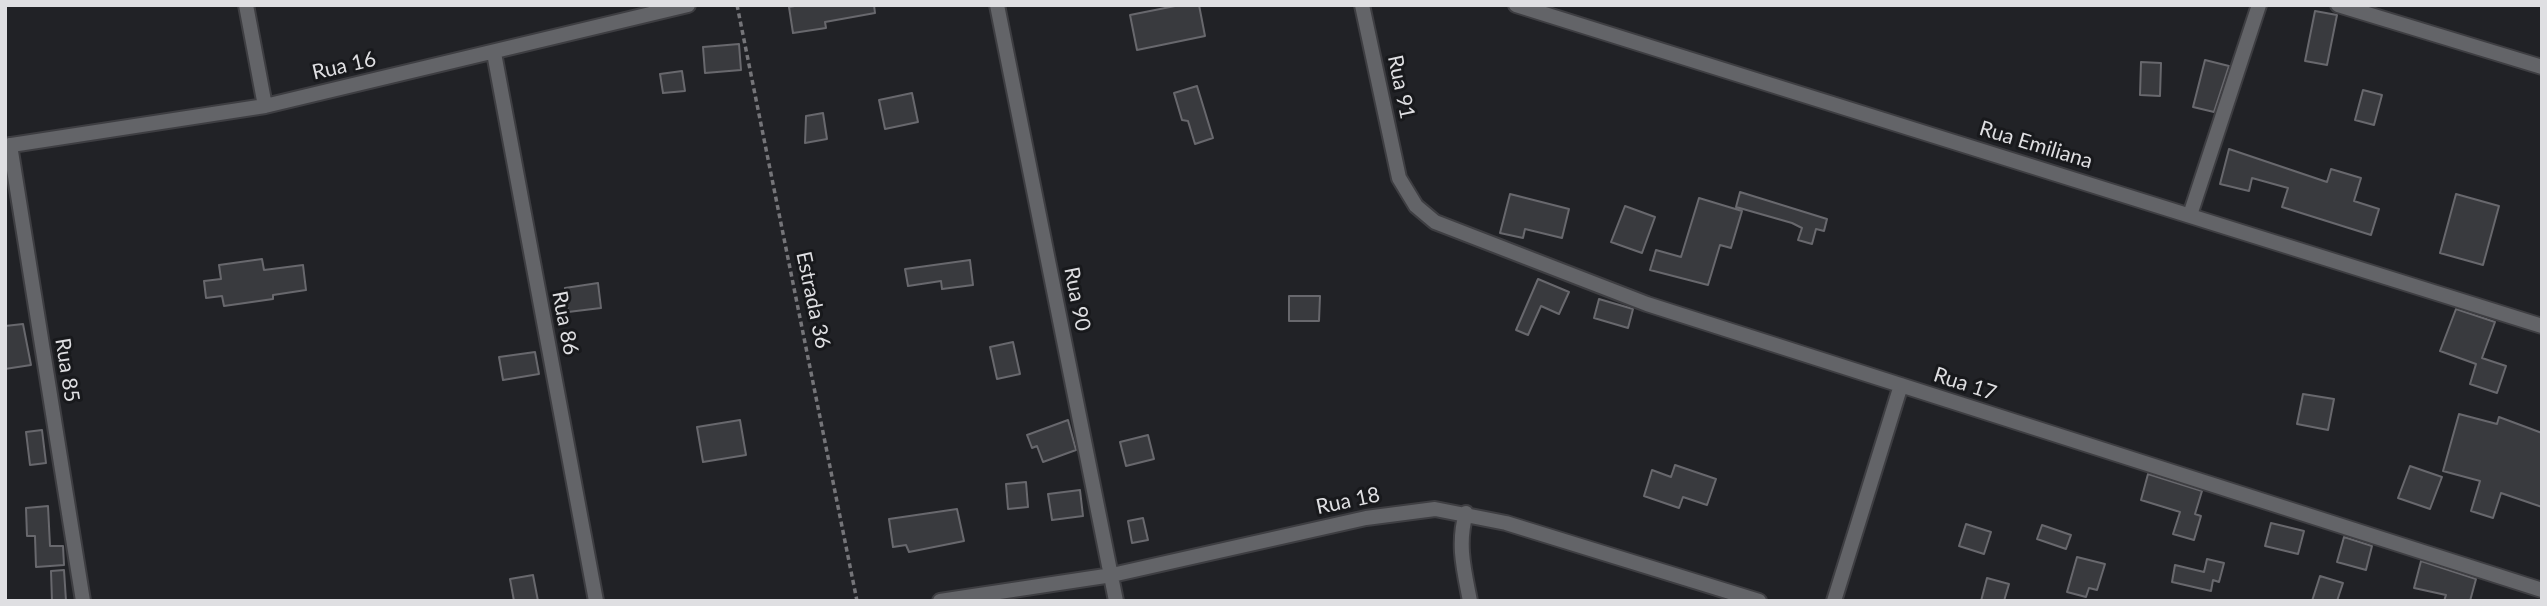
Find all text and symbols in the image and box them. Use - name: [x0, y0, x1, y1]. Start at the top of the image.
- street label: Rua 16: [310, 46, 378, 86]
- street label: Rua 91: [1382, 53, 1420, 121]
- street label: Rua Emiliana: [1976, 116, 2096, 174]
- street label: Estrada 36: [790, 249, 836, 351]
- street label: Rua 90: [1058, 265, 1096, 333]
- street label: Rua 86: [546, 289, 584, 357]
- street label: Rua 85: [50, 336, 84, 404]
- street label: Rua 17: [1930, 362, 2000, 406]
- street label: Rua 18: [1314, 482, 1382, 520]

